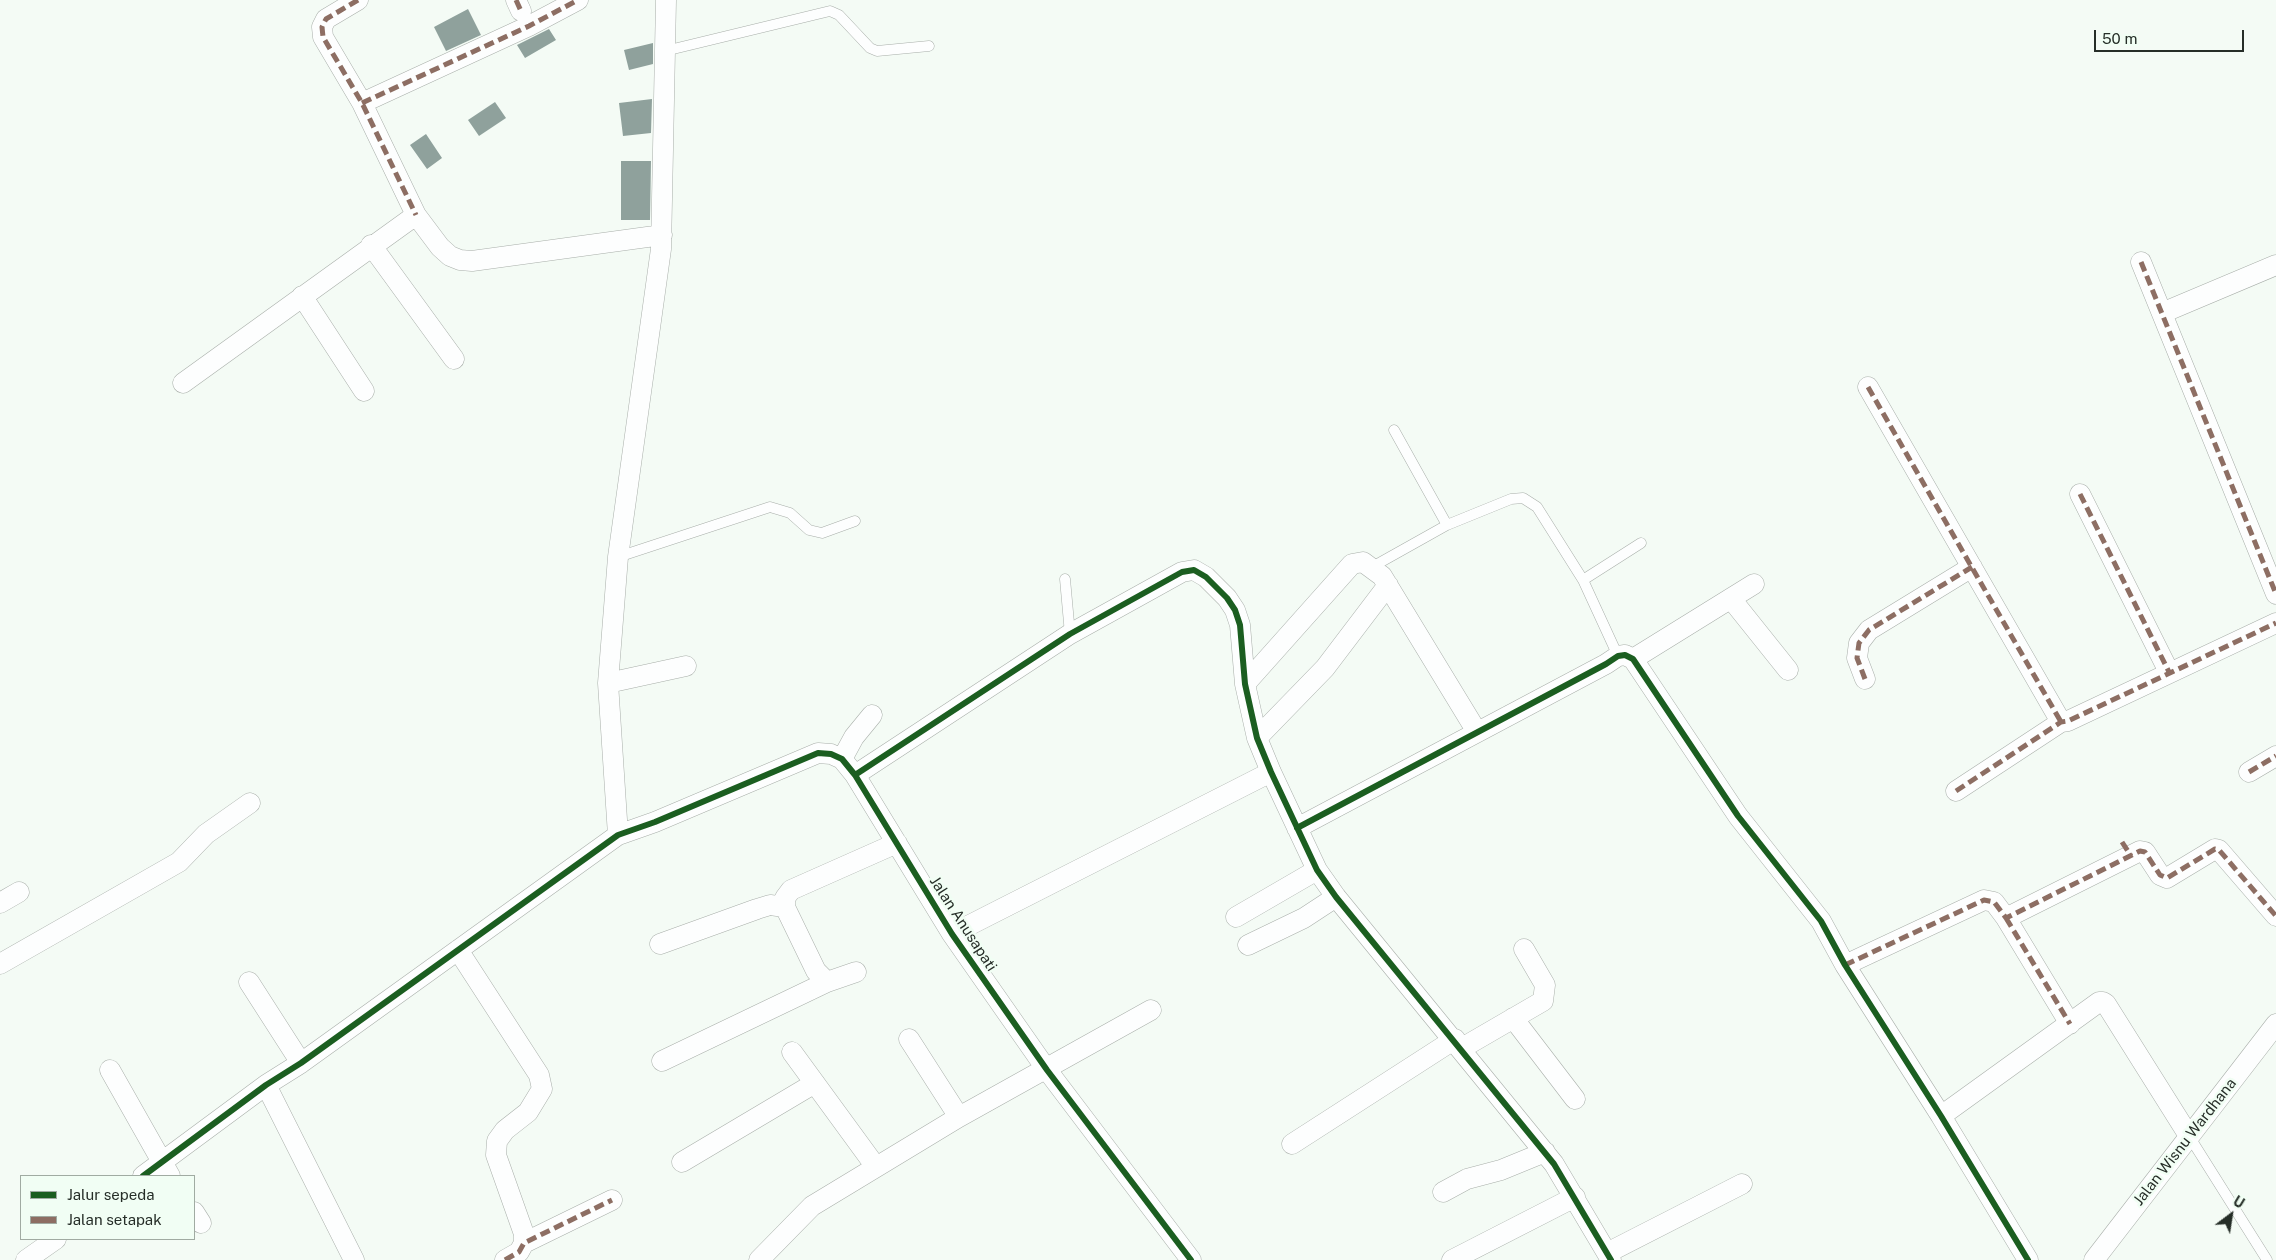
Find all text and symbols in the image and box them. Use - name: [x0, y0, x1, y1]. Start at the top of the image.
- scale bar: [2096, 20, 2246, 52]
- text: 50 m: [2102, 30, 2137, 47]
- street label: Jalan Anusapati: [926, 873, 1000, 975]
- street label: Jalan Wisnu Wardhana: [2130, 1075, 2240, 1209]
- legend: [20, 1175, 195, 1240]
- text: Jalur sepeda: [67, 1186, 155, 1203]
- north arrow: [2206, 1190, 2256, 1240]
- text: U: [2230, 1193, 2247, 1212]
- text: Jalan setapak: [67, 1211, 162, 1228]

